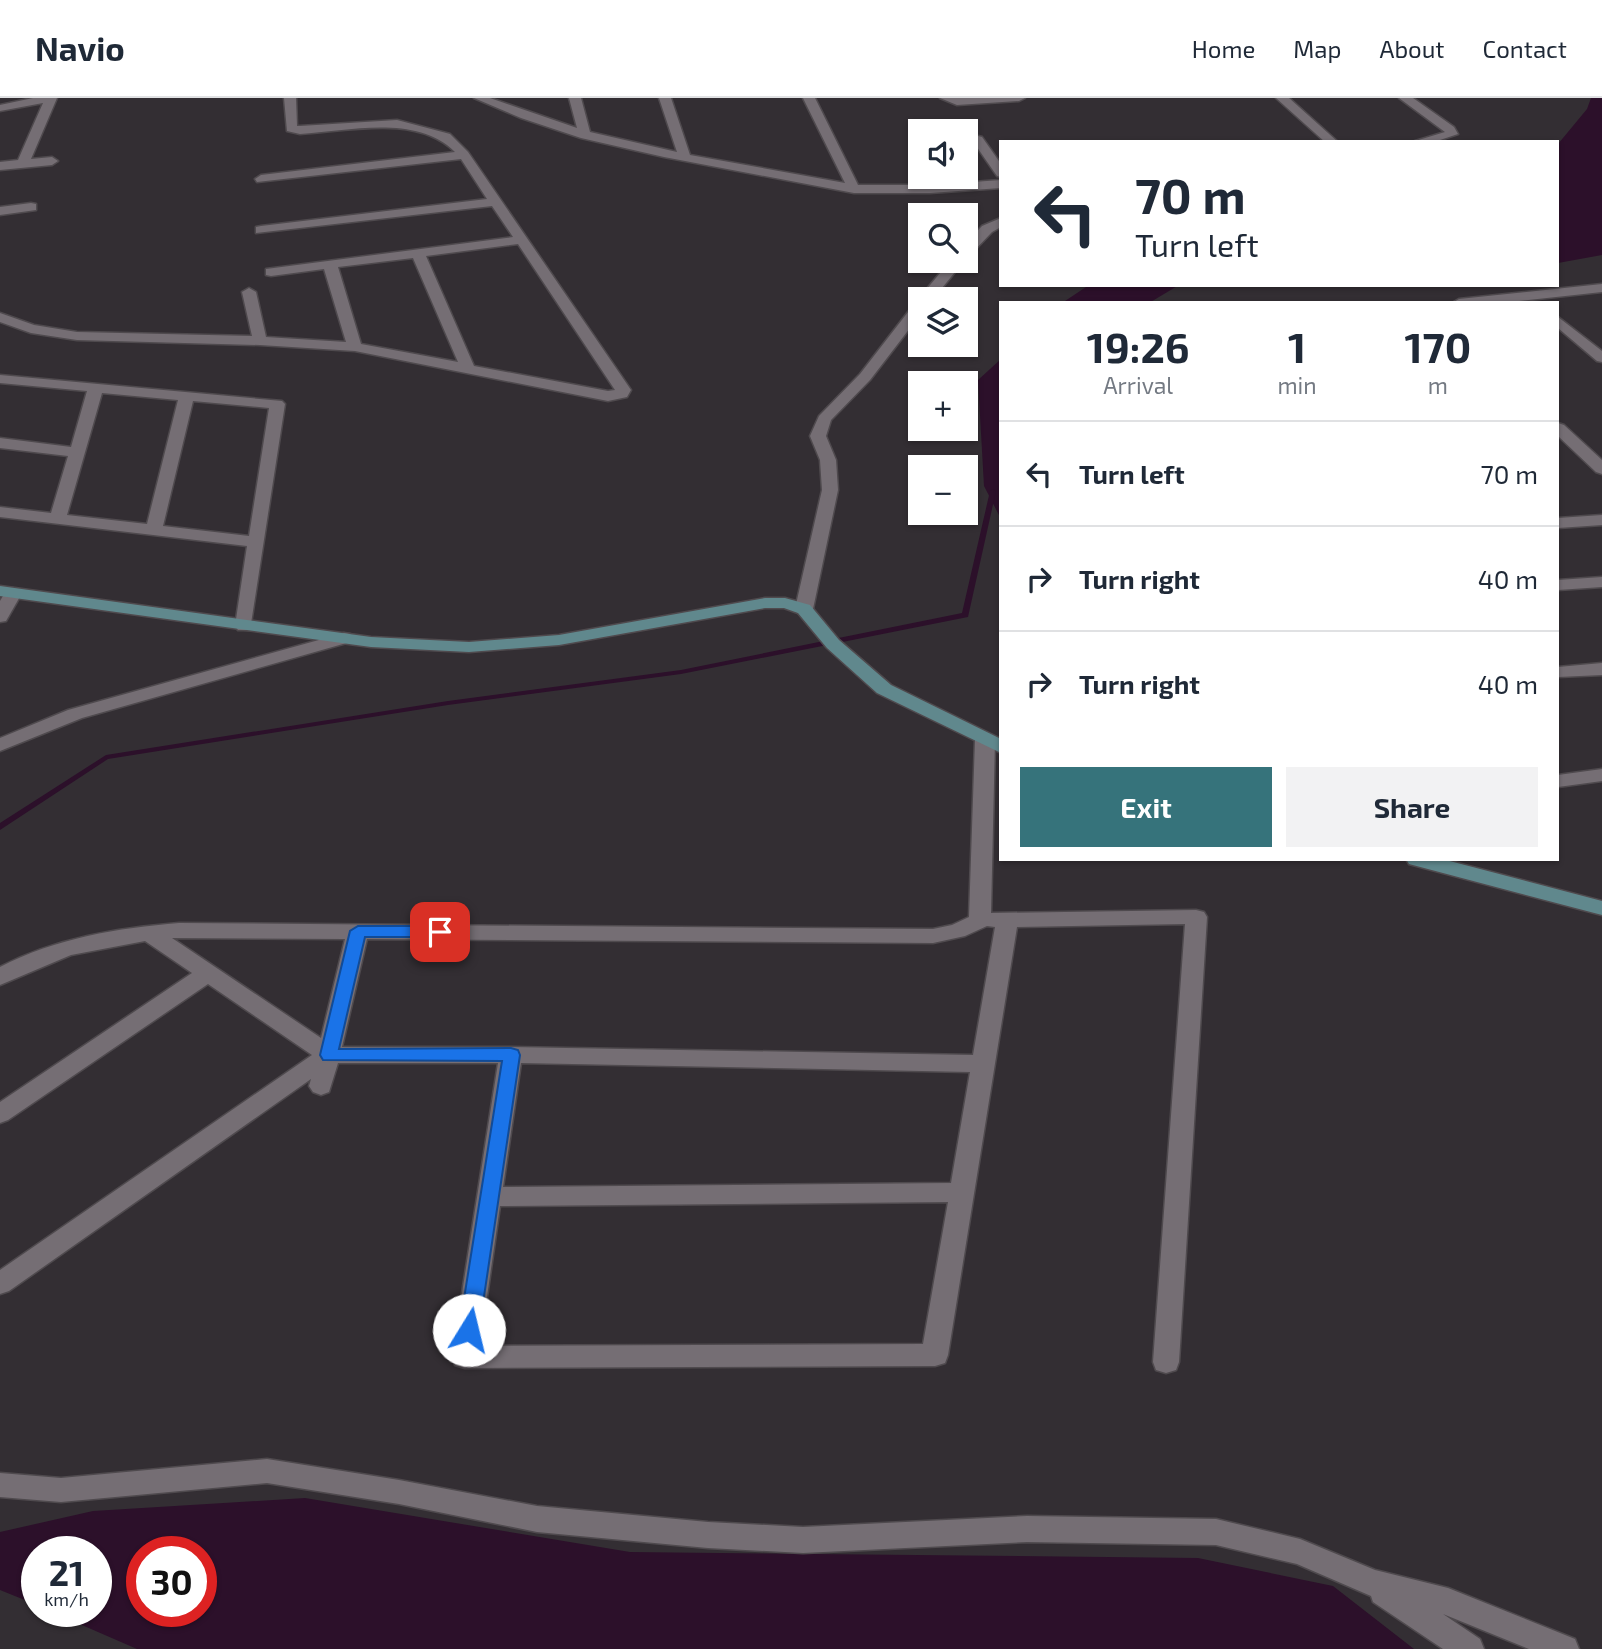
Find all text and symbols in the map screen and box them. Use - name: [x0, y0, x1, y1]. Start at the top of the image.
- text: Navio: [35, 28, 125, 68]
- text: Home: [1192, 34, 1255, 63]
- text: Map: [1293, 34, 1341, 63]
- text: About: [1379, 34, 1445, 63]
- text: Contact: [1483, 34, 1567, 63]
- map controls: [908, 119, 978, 525]
- button: sound: [908, 119, 978, 189]
- text: 70 m: [1135, 165, 1246, 224]
- icon: left: [1020, 168, 1111, 259]
- button: search: [908, 203, 978, 273]
- text: Turn left: [1135, 225, 1259, 263]
- button: layers: [908, 287, 978, 357]
- text: 19:26: [1087, 321, 1190, 371]
- text: 1: [1288, 321, 1306, 371]
- text: 170: [1404, 321, 1471, 371]
- button: +: [908, 371, 978, 441]
- text: Arrival: [1103, 371, 1173, 399]
- text: min: [1277, 371, 1317, 399]
- text: m: [1428, 371, 1448, 399]
- button: −: [908, 455, 978, 525]
- icon: left: [1020, 455, 1058, 493]
- text: Turn left: [1079, 458, 1185, 489]
- text: 70 m: [1480, 458, 1538, 489]
- icon: right: [1020, 560, 1058, 598]
- text: Turn right: [1079, 563, 1200, 594]
- text: 40 m: [1478, 563, 1538, 594]
- icon: right: [1020, 665, 1058, 703]
- text: Turn right: [1079, 668, 1200, 699]
- text: 40 m: [1478, 668, 1538, 699]
- button: Exit: [1020, 767, 1272, 847]
- button: Share: [1286, 767, 1538, 847]
- pin: [410, 902, 470, 962]
- icon: arrive: [421, 913, 459, 951]
- position arrow: [432, 1293, 506, 1367]
- speed limit sign: 30: [126, 1536, 217, 1627]
- text: 21: [49, 1551, 84, 1593]
- text: km/h: [44, 1588, 89, 1610]

